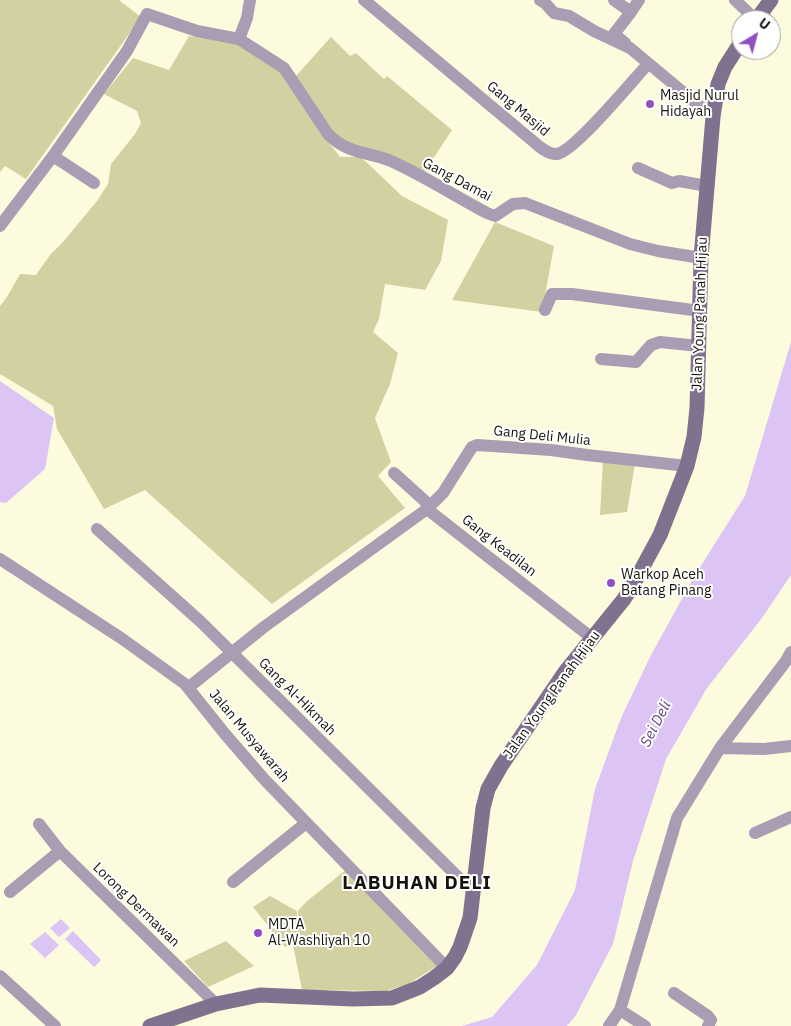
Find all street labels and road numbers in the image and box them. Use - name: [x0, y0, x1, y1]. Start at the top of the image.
- street label: Gang Masjid: [483, 78, 553, 140]
- street label: Gang Damai: [420, 155, 494, 205]
- street label: Jalan Young Panah Hijau: [689, 237, 711, 391]
- street label: Gang Deli Mulia: [493, 423, 591, 449]
- street label: Gang Keadilan: [458, 512, 540, 580]
- street label: Jalan Young Panah Hijau: [500, 628, 604, 762]
- street label: Gang Al-Hikmah: [255, 655, 339, 739]
- street label: Jalan Musyawarah: [205, 686, 293, 786]
- street label: Lorong Dermawan: [89, 859, 183, 951]

